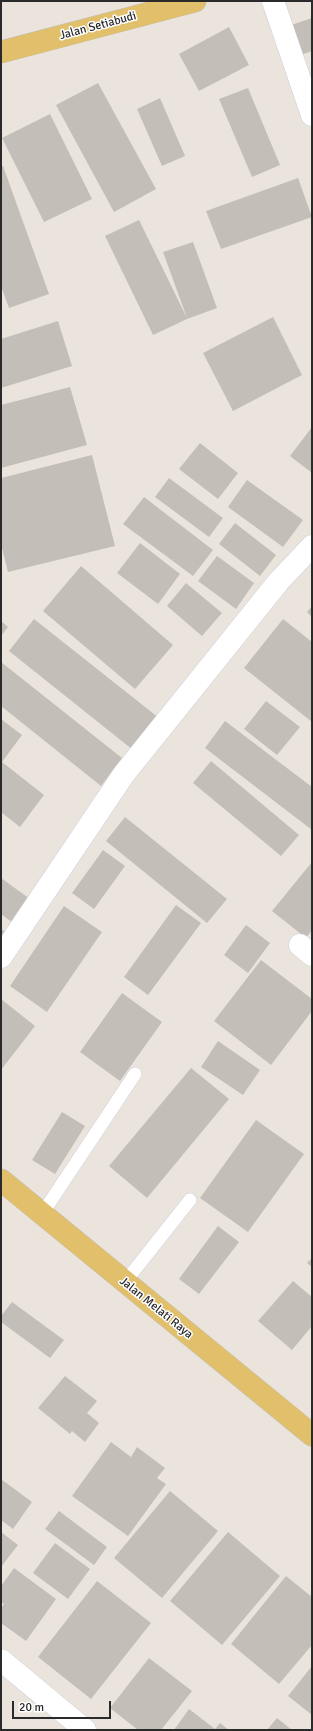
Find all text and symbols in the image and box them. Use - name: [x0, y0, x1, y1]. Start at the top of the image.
- street label: Jalan Setiabudi: [58, 9, 138, 43]
- street label: Jalan Melati Raya: [117, 1274, 195, 1342]
- scale bar: [14, 1693, 113, 1719]
- text: 20 m: [19, 1700, 44, 1715]

